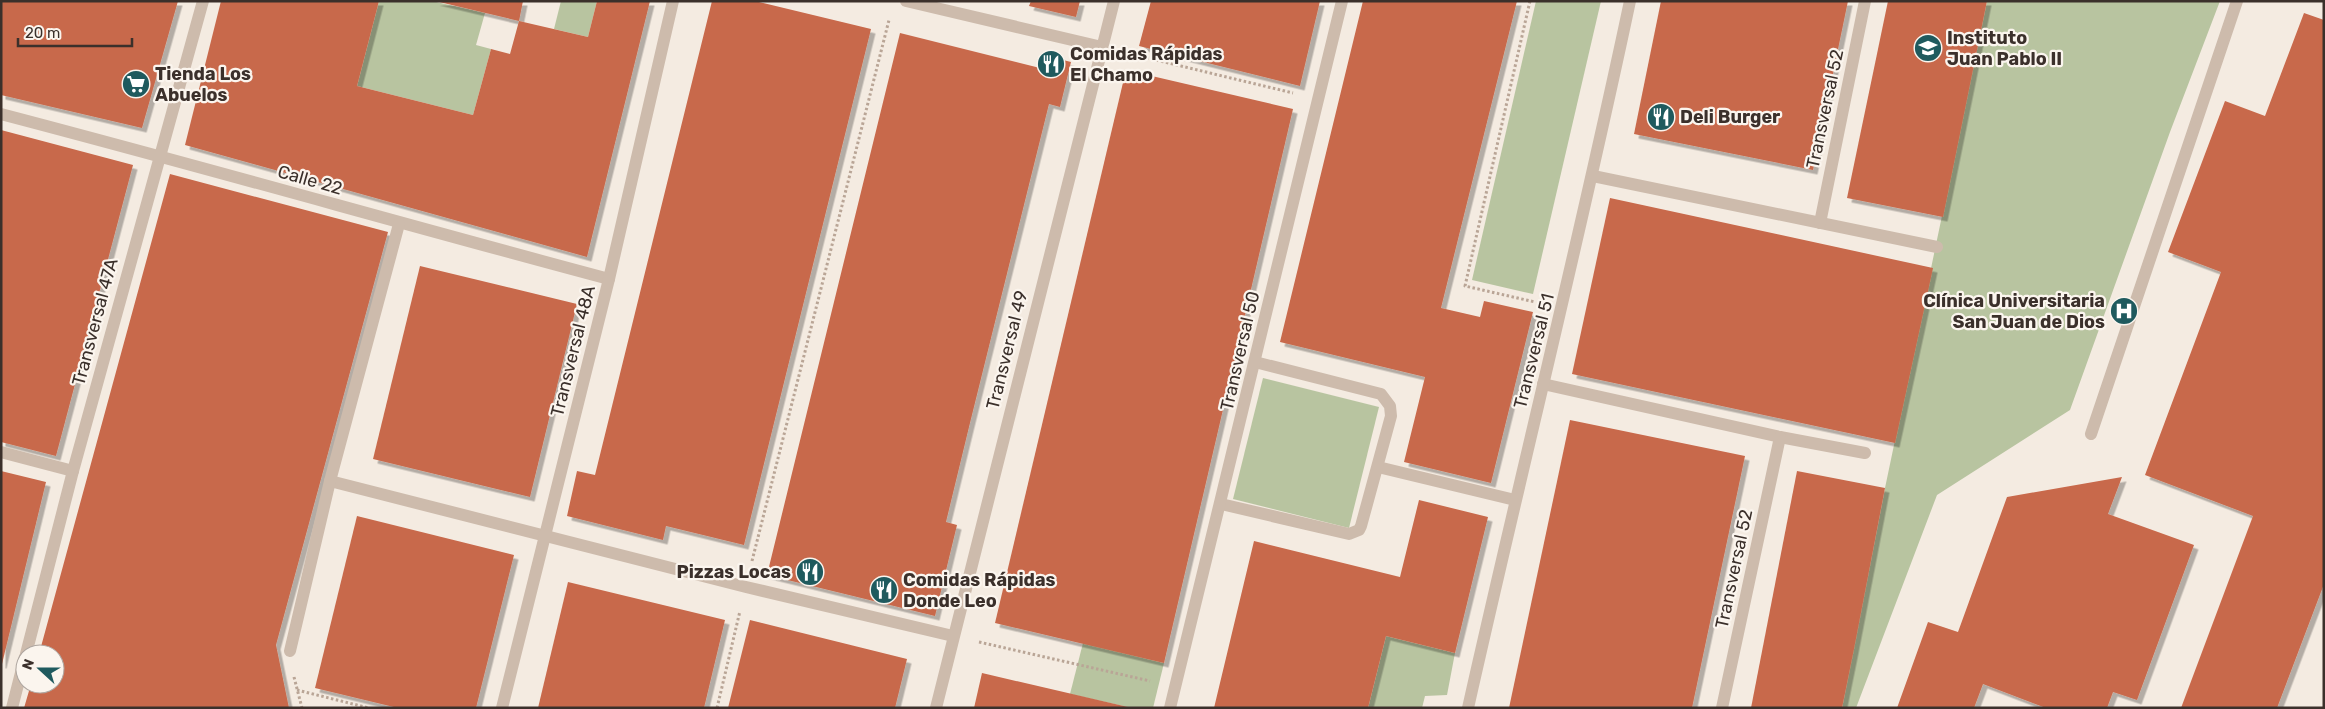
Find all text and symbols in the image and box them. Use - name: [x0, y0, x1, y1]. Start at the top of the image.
- scale bar: [18, 15, 131, 47]
- text: 20 m: [25, 24, 60, 42]
- place label: Instituto Juan Pablo II: [1947, 27, 2062, 70]
- school or university icon: Instituto Juan Pablo II: [1913, 33, 1943, 63]
- place label: Comidas Rápidas El Chamo: [1070, 43, 1223, 86]
- street label: Transversal 52: [1802, 47, 1848, 171]
- restaurant icon: Comidas Rápidas El Chamo: [1036, 49, 1066, 79]
- place label: Tienda Los Abuelos: [155, 63, 251, 106]
- supermarket icon: Tienda Los Abuelos: [121, 69, 151, 99]
- restaurant icon: Deli Burger: [1646, 102, 1676, 132]
- place label: Deli Burger: [1680, 106, 1780, 128]
- street label: Calle 22: [275, 160, 345, 200]
- street label: Transversal 47A: [67, 256, 123, 388]
- street label: Transversal 48A: [546, 283, 600, 419]
- street label: Transversal 49: [982, 288, 1032, 412]
- street label: Transversal 50: [1216, 289, 1264, 413]
- place label: Clínica Universitaria San Juan de Dios: [1923, 290, 2105, 333]
- street label: Transversal 51: [1509, 291, 1559, 411]
- hospital icon: Clínica Universitaria San Juan de Dios: [2109, 296, 2139, 326]
- street label: Transversal 52: [1711, 507, 1757, 631]
- restaurant icon: Pizzas Locas: [795, 557, 825, 587]
- place label: Pizzas Locas: [677, 561, 791, 583]
- place label: Comidas Rápidas Donde Leo: [903, 569, 1056, 612]
- restaurant icon: Comidas Rápidas Donde Leo: [869, 575, 899, 605]
- north arrow: [15, 644, 65, 694]
- text: N: [19, 657, 38, 672]

